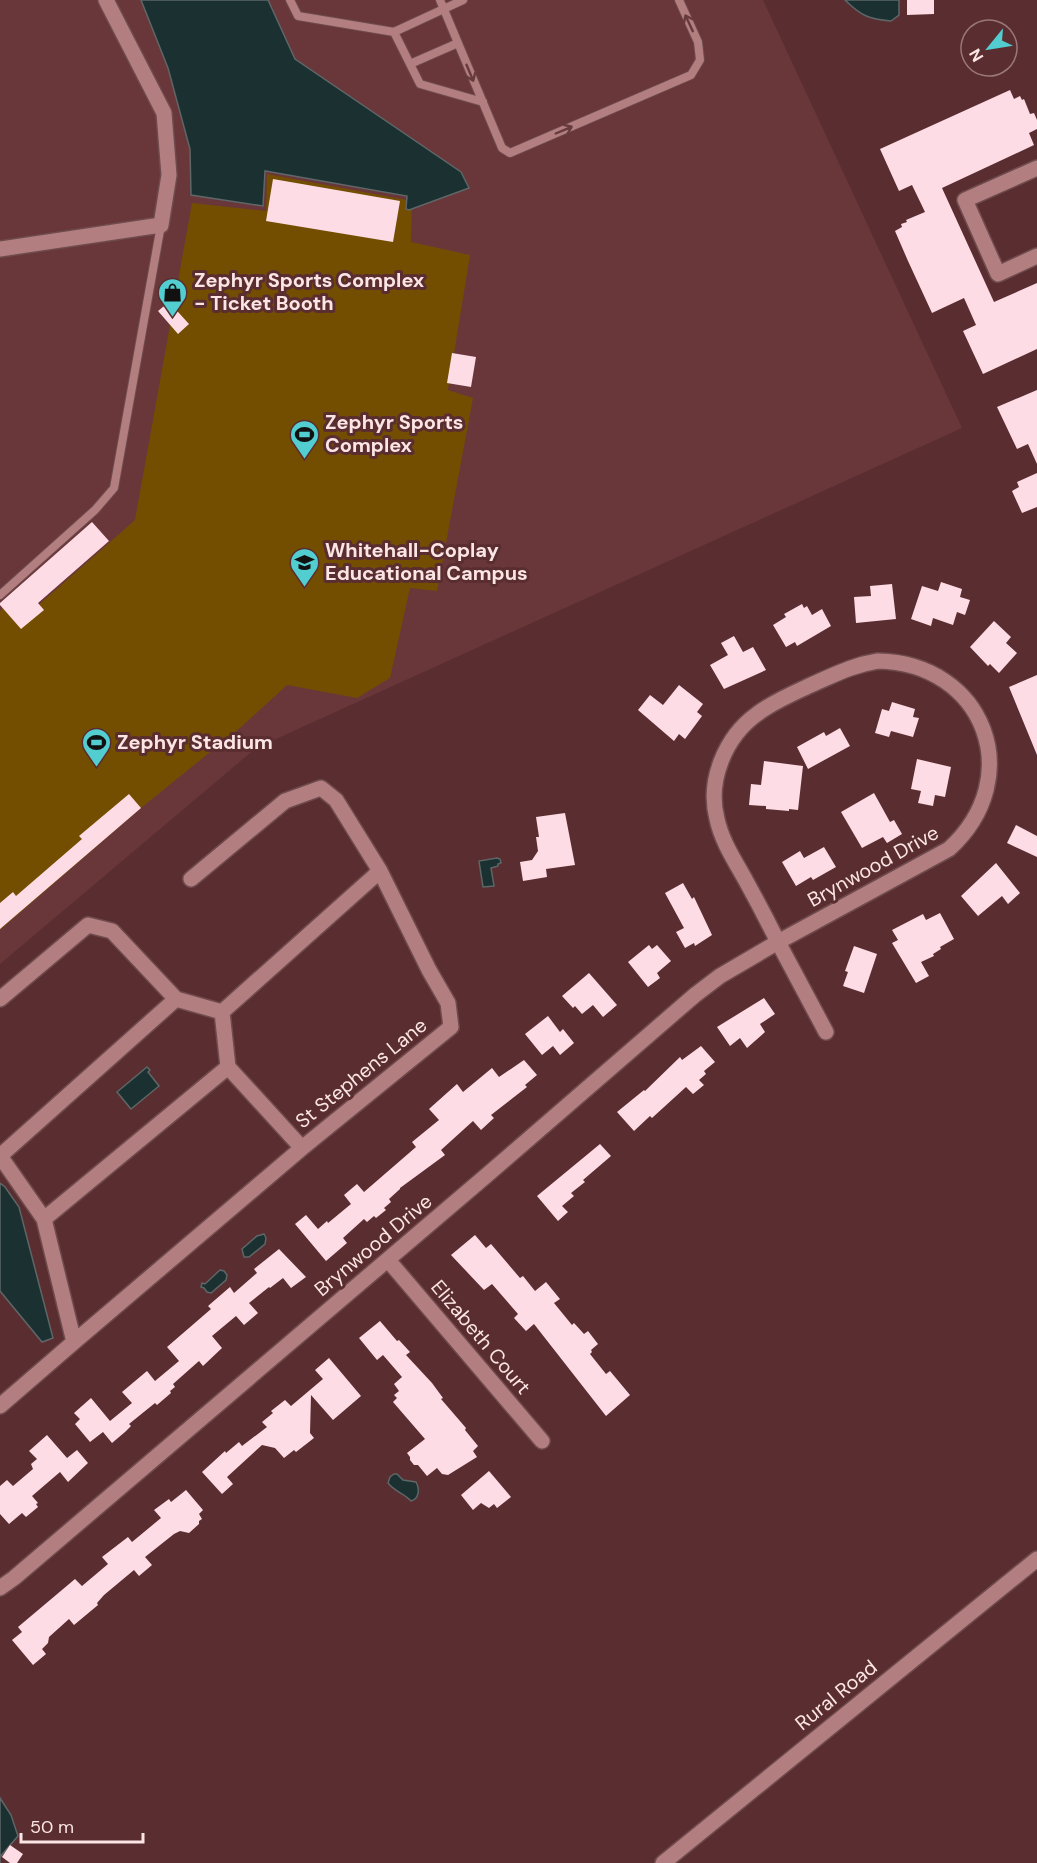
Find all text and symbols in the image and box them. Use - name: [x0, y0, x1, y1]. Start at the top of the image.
- one-way arrow: [683, 14, 695, 32]
- north arrow: [959, 18, 1019, 78]
- text: N: [964, 45, 988, 66]
- one-way arrow: [465, 64, 477, 82]
- one-way arrow: [554, 124, 573, 135]
- place label: Zephyr Sports Complex - Ticket Booth: [194, 267, 425, 316]
- shop icon: Zephyr Sports Complex - Ticket Booth: [157, 276, 189, 318]
- place label: Zephyr Sports Complex: [325, 409, 464, 458]
- sports icon: Zephyr Sports Complex: [288, 418, 320, 460]
- place label: Whitehall-Coplay Educational Campus: [325, 537, 528, 586]
- school or university icon: Whitehall-Coplay Educational Campus: [288, 546, 320, 588]
- sports icon: Zephyr Stadium: [80, 726, 112, 768]
- place label: Zephyr Stadium: [117, 729, 273, 755]
- street label: Brynwood Drive: [803, 819, 943, 913]
- street label: St Stephens Lane: [290, 1012, 432, 1134]
- street label: Brynwood Drive: [309, 1188, 437, 1302]
- street label: Elizabeth Court: [425, 1274, 537, 1400]
- street label: Rural Road: [790, 1654, 882, 1736]
- scale bar: [21, 1806, 142, 1844]
- text: 50 m: [30, 1815, 74, 1839]

